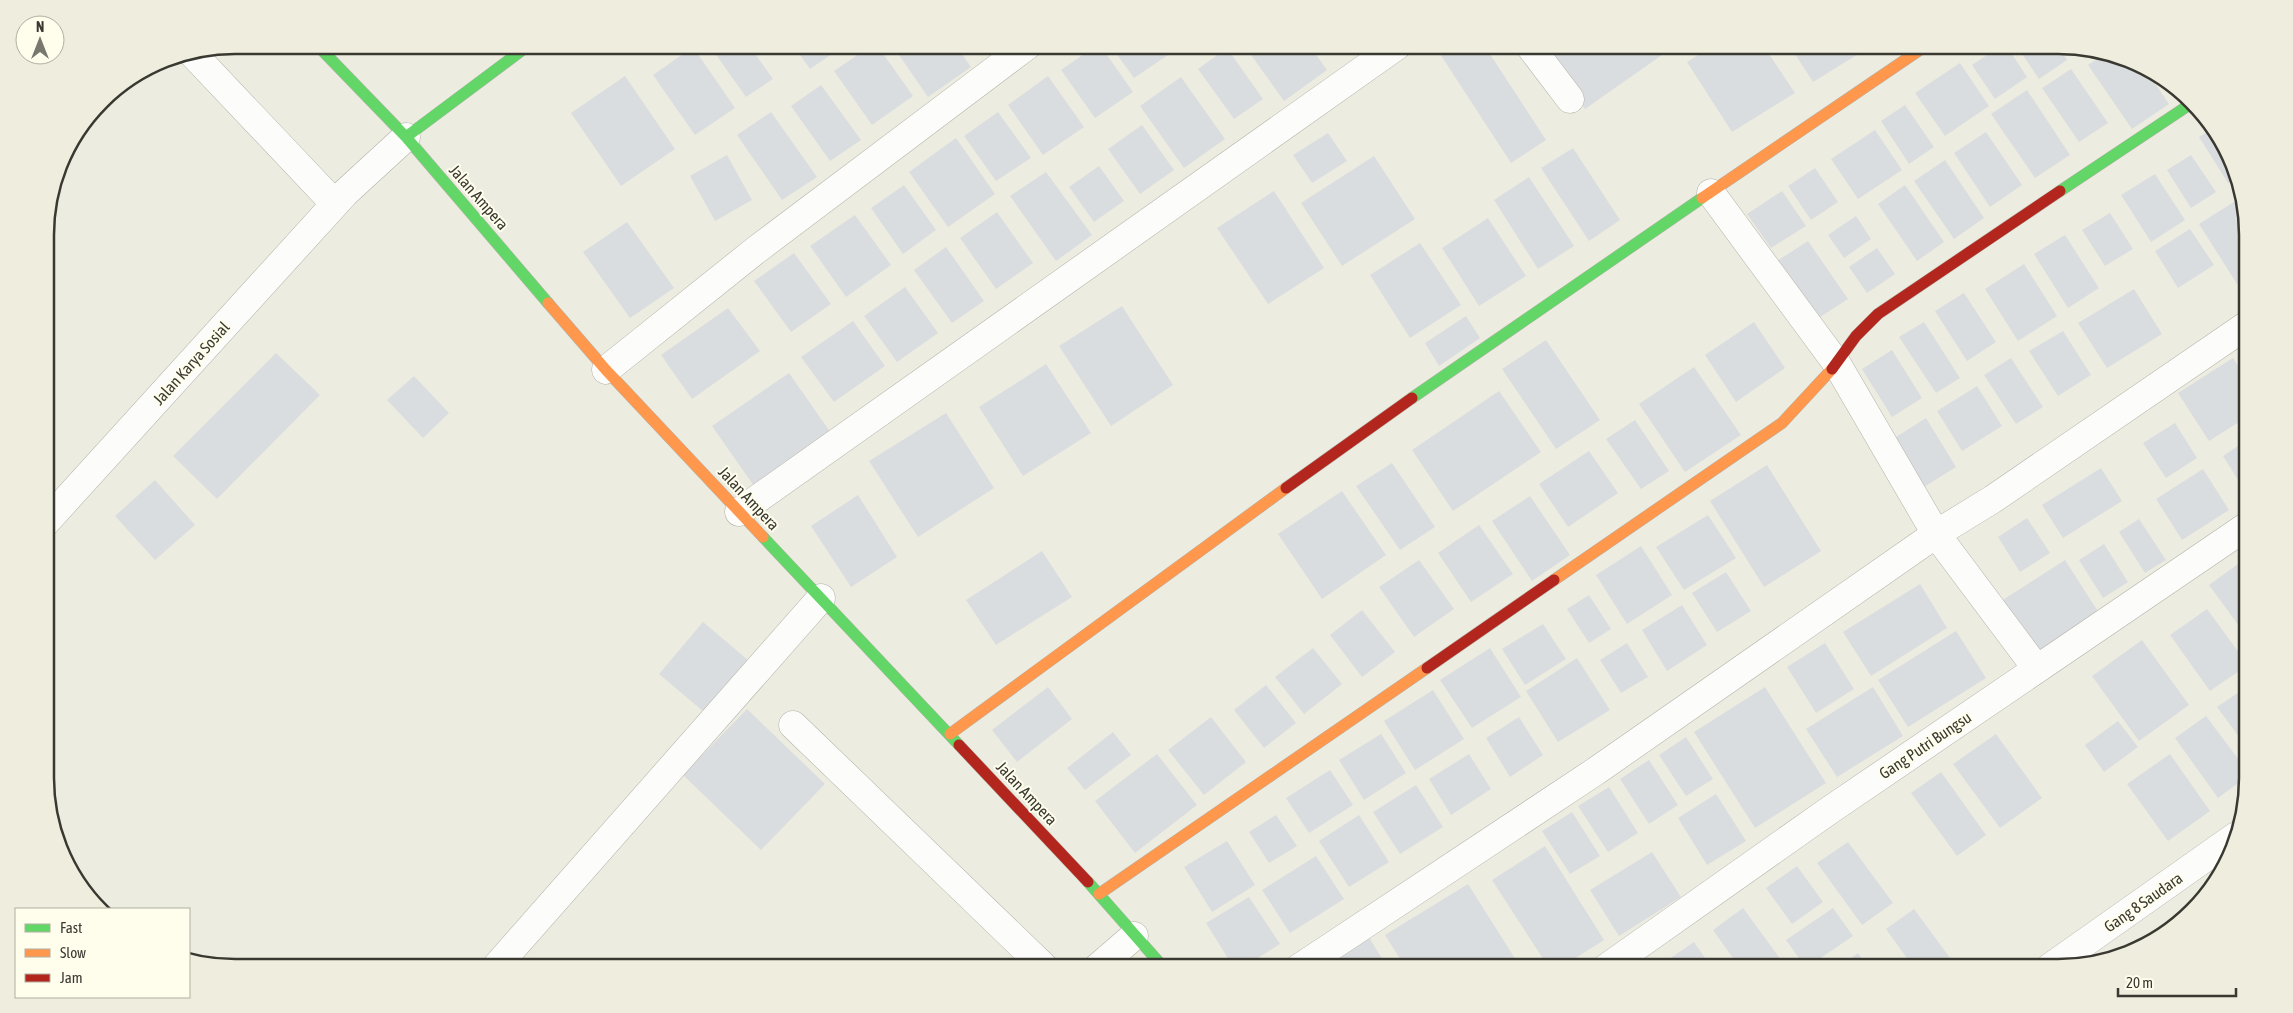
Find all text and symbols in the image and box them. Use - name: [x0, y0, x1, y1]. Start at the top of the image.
- north arrow: [15, 15, 65, 65]
- text: N: [36, 19, 44, 35]
- street label: Jalan Ampera: [445, 161, 512, 234]
- street label: Jalan Karya Sosial: [149, 317, 234, 409]
- street label: Jalan Ampera: [714, 463, 783, 534]
- street label: Gang Putri Bungsu: [1876, 708, 1975, 783]
- street label: Jalan Ampera: [992, 758, 1061, 829]
- street label: Gang 8 Saudara: [2100, 868, 2186, 936]
- legend: [15, 908, 190, 998]
- text: Fast: [60, 919, 82, 936]
- text: Slow: [60, 944, 86, 961]
- scale bar: [2118, 966, 2236, 998]
- text: Jam: [60, 969, 83, 986]
- text: 20 m: [2126, 974, 2153, 991]

